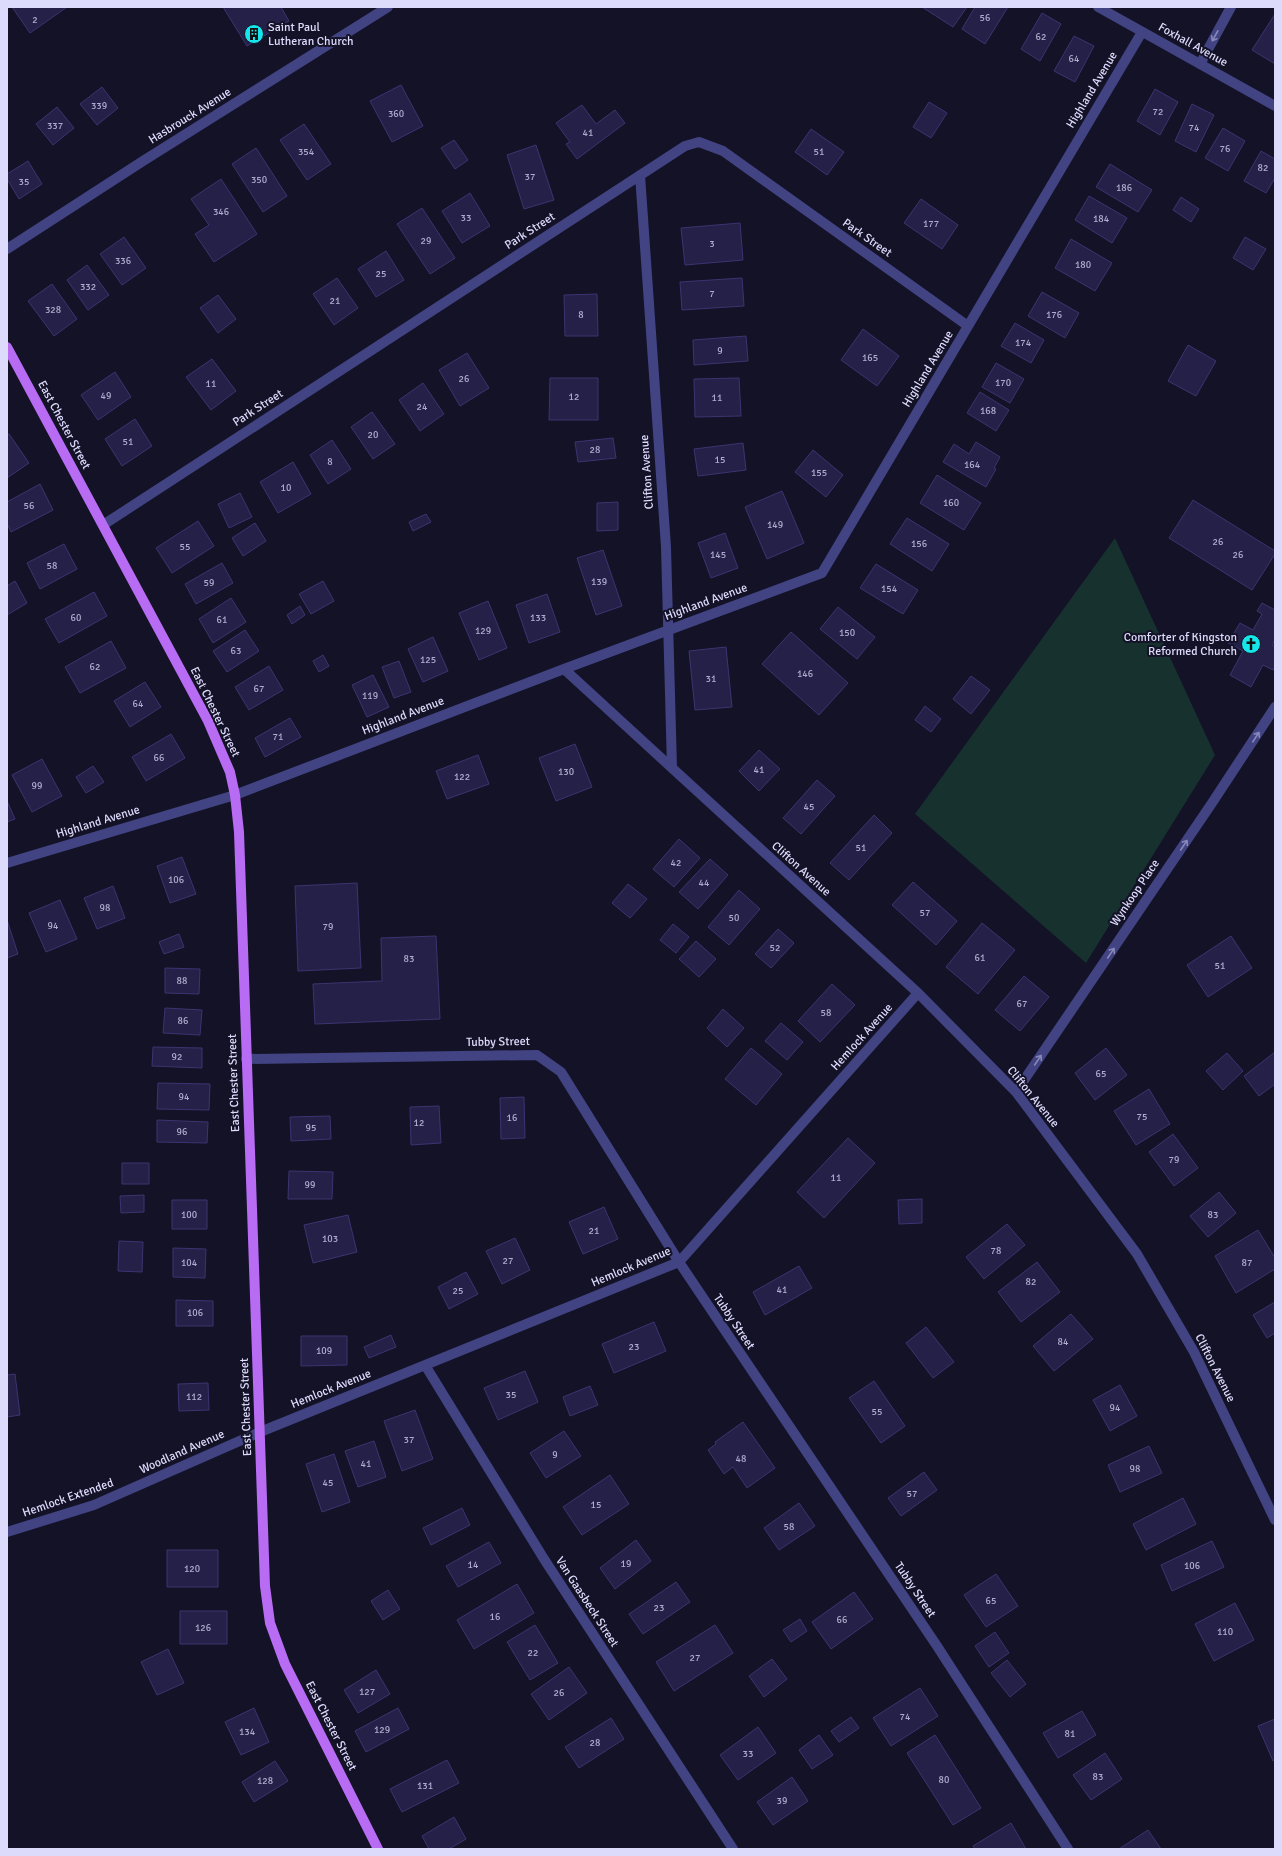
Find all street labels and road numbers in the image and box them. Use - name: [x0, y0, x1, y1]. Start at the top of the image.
- street label: Foxhall Avenue: [1156, 20, 1230, 70]
- street label: Highland Avenue: [1063, 49, 1121, 131]
- street label: Hasbrouck Avenue: [146, 85, 234, 147]
- street label: Park Street: [502, 209, 558, 253]
- street label: Park Street: [839, 216, 895, 260]
- street label: Highland Avenue: [899, 328, 957, 410]
- street label: East Chester Street: [34, 378, 94, 472]
- street label: Park Street: [230, 386, 286, 430]
- street label: Clifton Avenue: [637, 434, 657, 510]
- street label: Highland Avenue: [663, 580, 749, 624]
- street label: East Chester Street: [187, 665, 243, 759]
- street label: Highland Avenue: [360, 693, 446, 739]
- street label: Highland Avenue: [54, 802, 142, 842]
- street label: Clifton Avenue: [768, 838, 834, 900]
- street label: Wynkoop Place: [1107, 857, 1163, 929]
- street label: Hemlock Avenue: [828, 1000, 896, 1074]
- street label: East Chester Street: [225, 1034, 243, 1132]
- street label: Tubby Street: [466, 1034, 530, 1050]
- street label: Clifton Avenue: [1004, 1063, 1062, 1131]
- street label: Hemlock Avenue: [589, 1243, 673, 1291]
- street label: Tubby Street: [710, 1291, 758, 1353]
- street label: Clifton Avenue: [1191, 1331, 1239, 1405]
- street label: East Chester Street: [237, 1358, 255, 1456]
- street label: Hemlock Avenue: [289, 1366, 373, 1412]
- street label: Woodland Avenue: [137, 1427, 227, 1477]
- street label: Hemlock Extended: [20, 1475, 116, 1521]
- street label: Van Gaasbeck Street: [552, 1554, 622, 1650]
- street label: Tubby Street: [891, 1559, 939, 1621]
- street label: East Chester Street: [302, 1679, 360, 1773]

